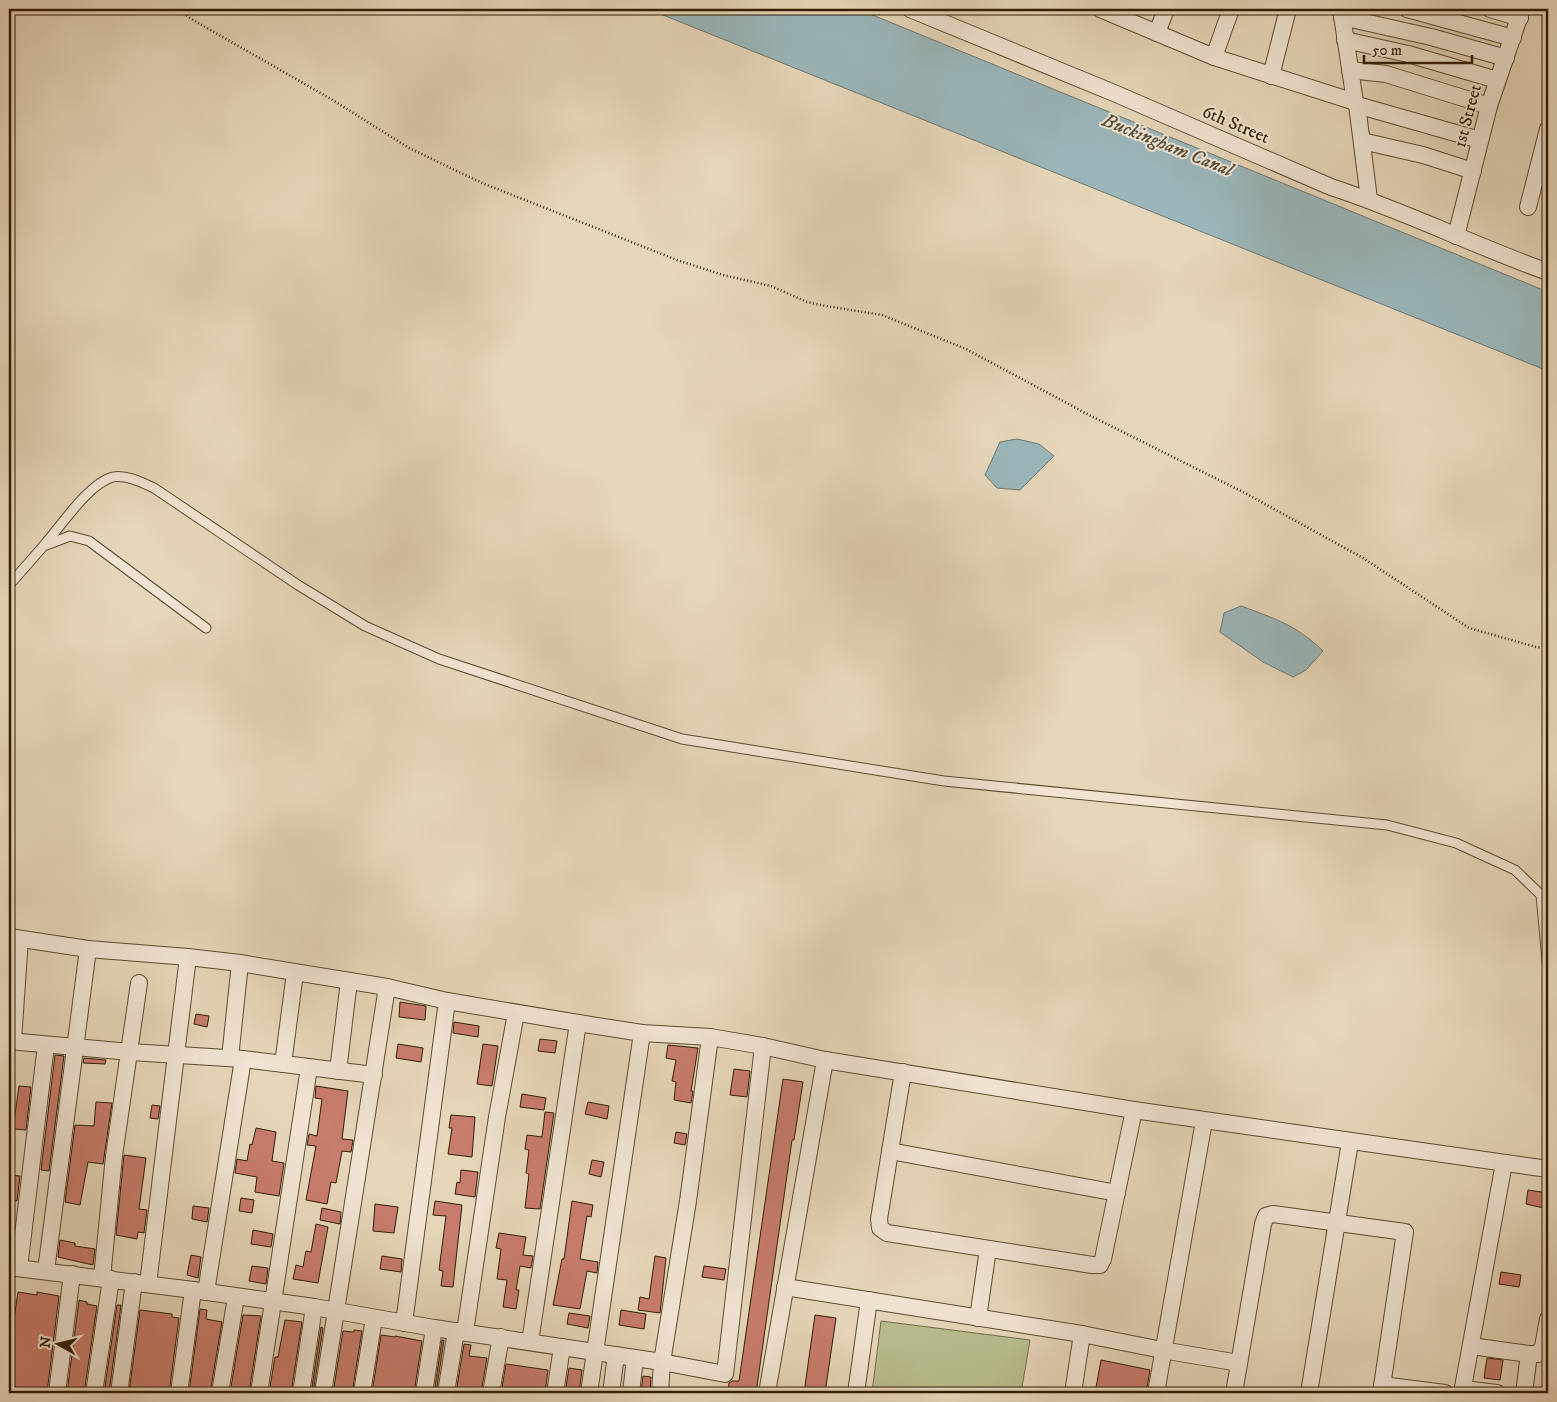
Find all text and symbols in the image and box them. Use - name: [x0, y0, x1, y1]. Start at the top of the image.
- scale bar: [1364, 32, 1472, 64]
- text: 50 m: [1372, 41, 1402, 60]
- street label: 1st Street: [1449, 82, 1487, 150]
- street label: 6th Street: [1199, 101, 1273, 149]
- water label: Buckingham Canal: [1098, 108, 1238, 183]
- north arrow: [32, 1320, 82, 1370]
- text: N: [36, 1335, 56, 1349]

